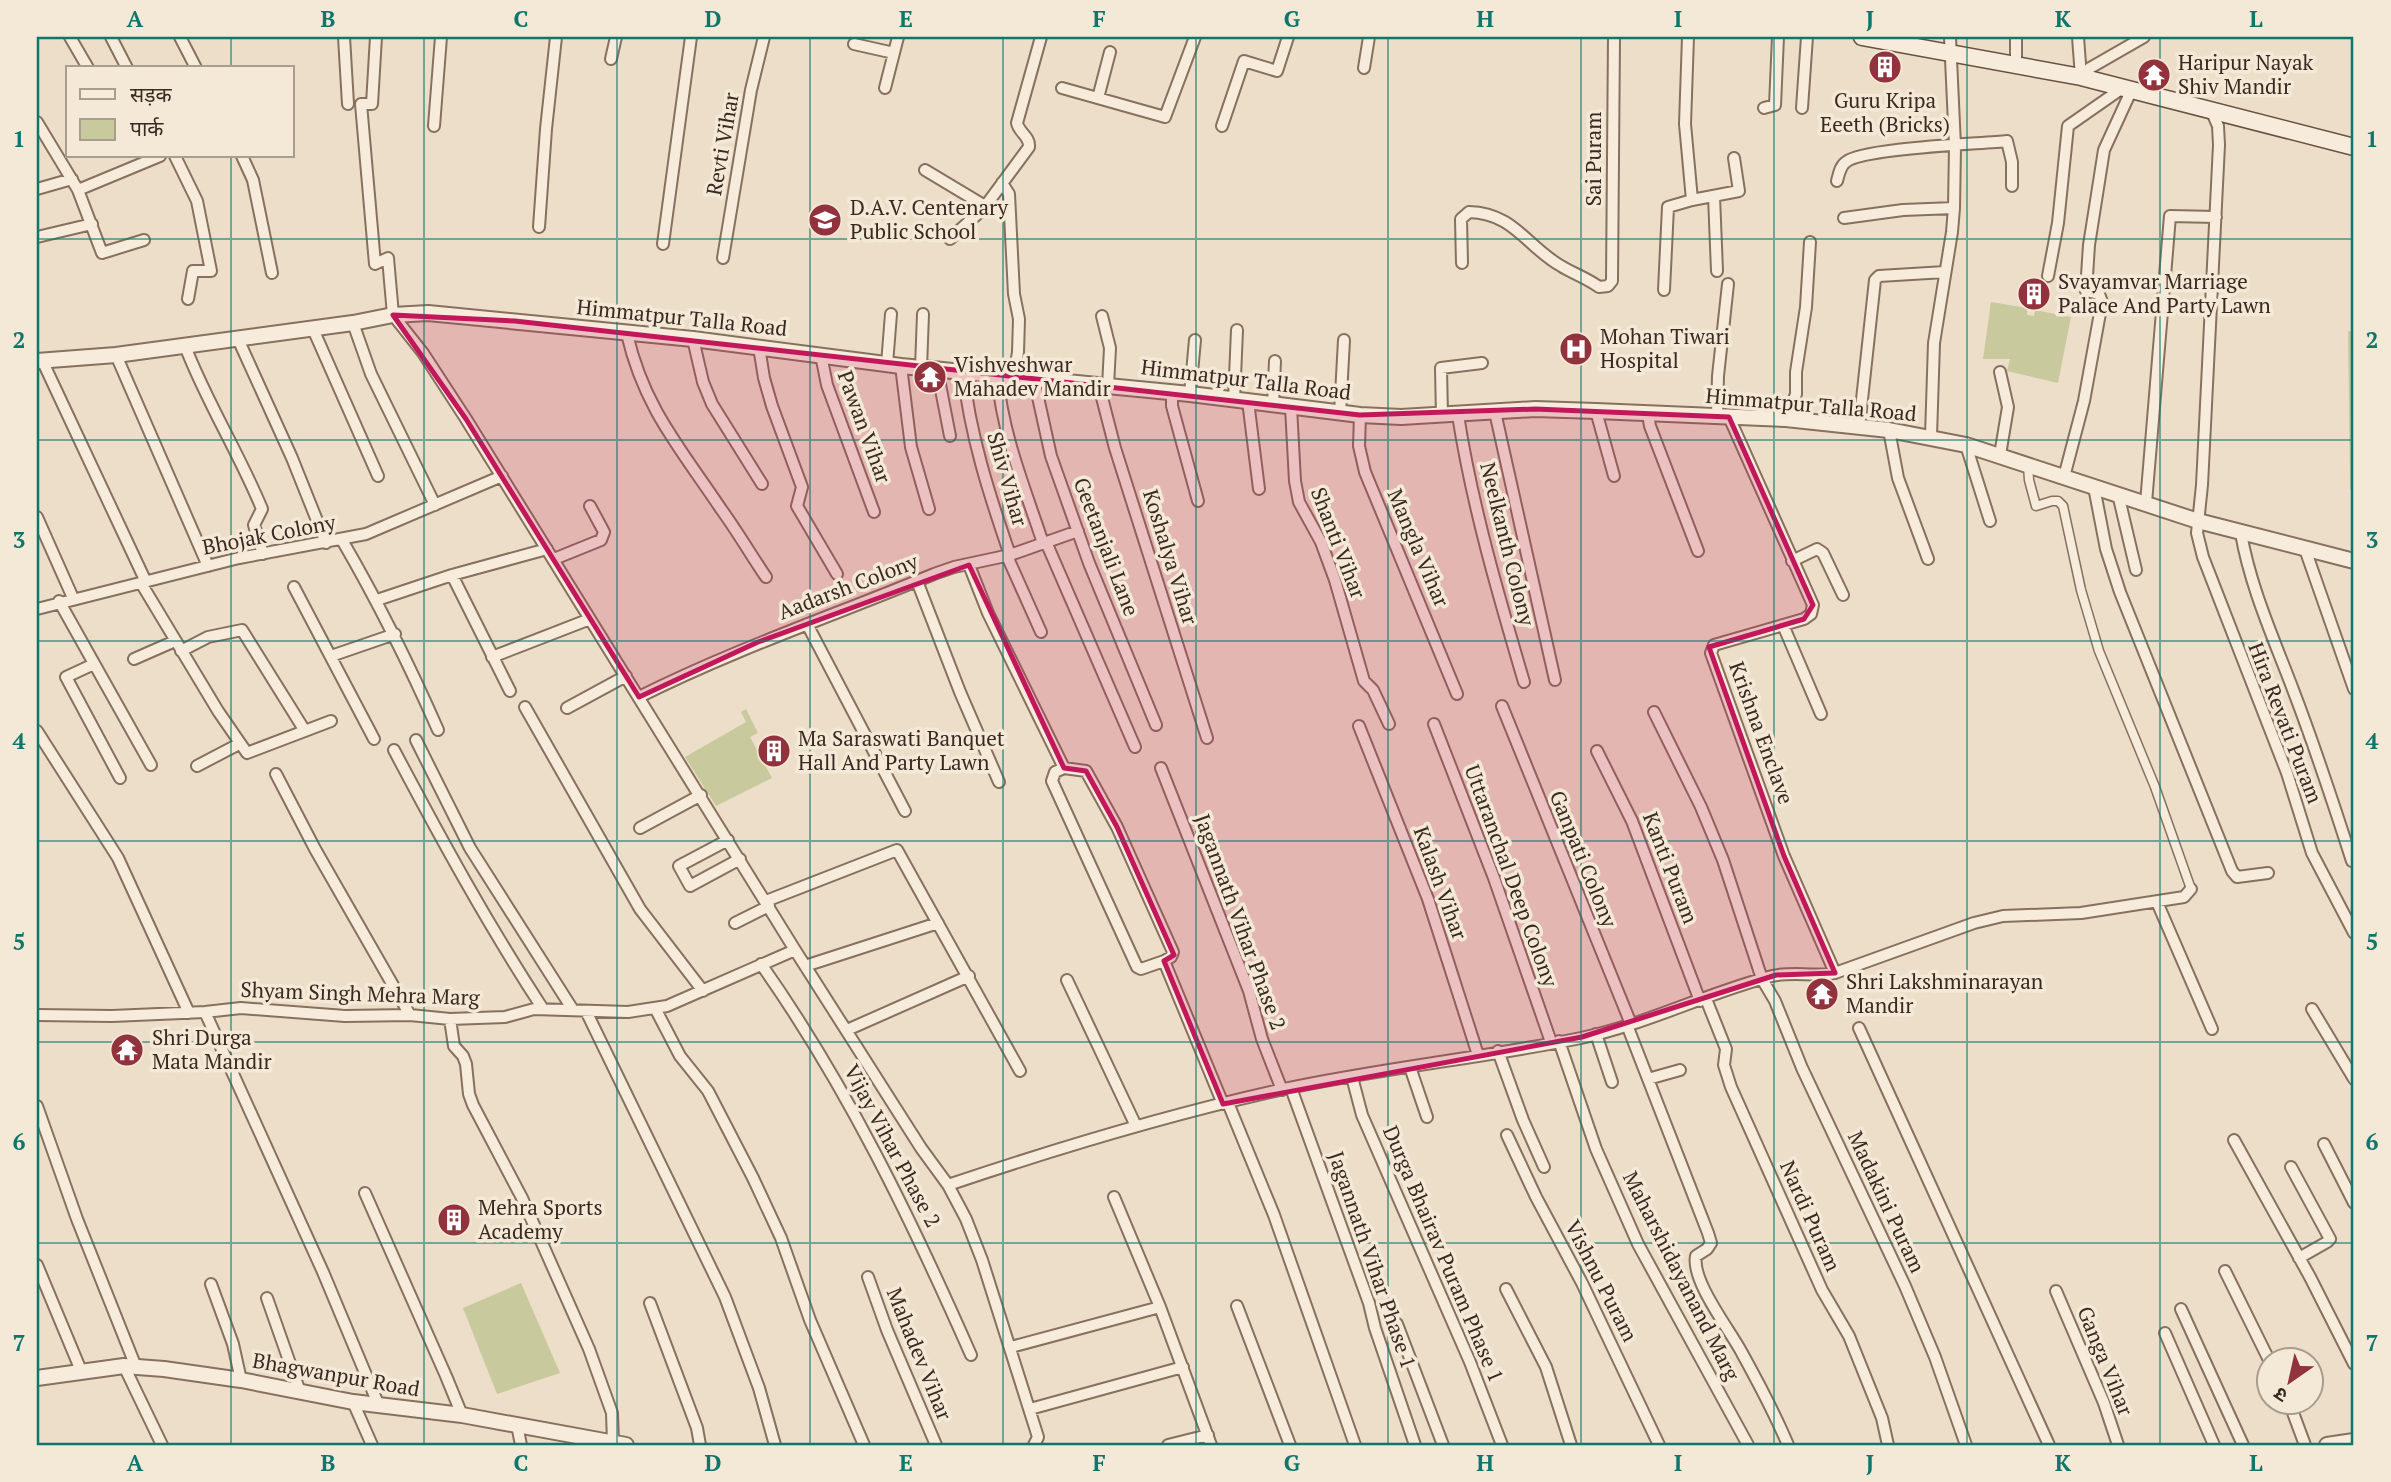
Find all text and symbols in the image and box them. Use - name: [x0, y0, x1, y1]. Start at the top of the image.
- text: A: [127, 3, 144, 34]
- text: B: [321, 3, 336, 34]
- text: C: [514, 3, 529, 34]
- text: D: [705, 3, 722, 34]
- text: E: [899, 3, 913, 34]
- text: F: [1092, 3, 1106, 34]
- text: G: [1284, 3, 1301, 34]
- text: H: [1476, 3, 1494, 34]
- text: I: [1674, 3, 1682, 34]
- text: J: [1866, 3, 1874, 34]
- text: K: [2055, 3, 2072, 34]
- text: L: [2249, 3, 2263, 34]
- building icon: Guru Kripa Eeeth (Bricks): [1866, 48, 1904, 86]
- place label: Haripur Nayak Shiv Mandir: [2178, 48, 2314, 100]
- temple icon: Haripur Nayak Shiv Mandir: [2135, 56, 2173, 94]
- legend: [66, 66, 294, 158]
- text: सड़क: [130, 80, 172, 108]
- place label: Guru Kripa Eeeth (Bricks): [1820, 86, 1950, 138]
- street label: Revti Vihar: [699, 90, 745, 198]
- street label: Sai Puram: [1579, 112, 1607, 206]
- text: पार्क: [130, 114, 164, 142]
- text: 1: [13, 123, 26, 154]
- text: 1: [2366, 123, 2379, 154]
- place label: D.A.V. Centenary Public School: [850, 193, 1008, 245]
- school or university icon: D.A.V. Centenary Public School: [806, 201, 844, 239]
- place label: Svayamvar Marriage Palace And Party Lawn: [2058, 267, 2271, 319]
- building icon: Svayamvar Marriage Palace And Party Lawn: [2015, 275, 2053, 313]
- street label: Himmatpur Talla Road: [575, 292, 789, 342]
- place label: Mohan Tiwari Hospital: [1600, 322, 1730, 374]
- text: 2: [13, 324, 26, 355]
- text: 2: [2366, 324, 2379, 355]
- hospital icon: Mohan Tiwari Hospital: [1557, 330, 1595, 368]
- place label: Vishveshwar Mahadev Mandir: [954, 350, 1111, 402]
- street label: Himmatpur Talla Road: [1139, 352, 1353, 406]
- temple icon: Vishveshwar Mahadev Mandir: [911, 358, 949, 396]
- street label: Pawan Vihar: [832, 367, 898, 487]
- street label: Himmatpur Talla Road: [1704, 381, 1918, 427]
- street label: Shiv Vihar: [981, 428, 1035, 529]
- street label: Neelkanth Colony: [1474, 459, 1542, 629]
- street label: Geetanjali Lane: [1068, 473, 1146, 620]
- street label: Shanti Vihar: [1305, 483, 1373, 602]
- street label: Mangla Vihar: [1382, 484, 1456, 611]
- street label: Koshalya Vihar: [1137, 486, 1205, 628]
- street label: Bhojak Colony: [200, 507, 338, 561]
- text: 3: [13, 524, 26, 555]
- text: 3: [2366, 524, 2379, 555]
- street label: Aadarsh Colony: [774, 546, 922, 626]
- street label: Hira Revati Puram: [2242, 638, 2330, 807]
- street label: Krishna Enclave: [1723, 657, 1801, 808]
- place label: Ma Saraswati Banquet Hall And Party Lawn: [798, 724, 1005, 776]
- text: 4: [13, 725, 26, 756]
- text: 4: [2366, 725, 2379, 756]
- building icon: Ma Saraswati Banquet Hall And Party Lawn: [755, 732, 793, 770]
- street label: Uttaranchal Deep Colony: [1459, 761, 1565, 991]
- street label: Ganpati Colony: [1544, 786, 1624, 931]
- street label: Kanti Puram: [1637, 808, 1705, 927]
- street label: Jagannath Vihar Phase 2: [1189, 810, 1293, 1033]
- street label: Kalash Vihar: [1407, 822, 1474, 943]
- text: 5: [13, 926, 26, 957]
- text: 5: [2366, 926, 2379, 957]
- place label: Shri Lakshminarayan Mandir: [1846, 967, 2044, 1019]
- street label: Shyam Singh Mehra Marg: [240, 975, 481, 1011]
- temple icon: Shri Lakshminarayan Mandir: [1803, 975, 1841, 1013]
- place label: Shri Durga Mata Mandir: [152, 1023, 272, 1075]
- temple icon: Shri Durga Mata Mandir: [108, 1031, 146, 1069]
- street label: Vijay Vihar Phase 2: [838, 1059, 948, 1232]
- street label: Durga Bhairav Puram Phase 1: [1377, 1121, 1511, 1386]
- text: 6: [13, 1126, 26, 1157]
- street label: Madakini Puram: [1842, 1126, 1932, 1277]
- text: 6: [2366, 1126, 2379, 1157]
- street label: Jagannath Vihar Phase 1: [1323, 1147, 1423, 1372]
- street label: Nardi Puram: [1774, 1156, 1848, 1275]
- street label: Maharshidayanand Marg: [1617, 1166, 1747, 1386]
- place label: Mehra Sports Academy: [478, 1193, 603, 1245]
- building icon: Mehra Sports Academy: [435, 1201, 473, 1239]
- street label: Vishnu Puram: [1559, 1215, 1645, 1346]
- street label: Mahadev Vihar: [881, 1283, 959, 1424]
- street label: Ganga Vihar: [2071, 1302, 2141, 1419]
- text: 7: [13, 1327, 26, 1358]
- text: 7: [2366, 1327, 2379, 1358]
- street label: Bhagwanpur Road: [250, 1346, 422, 1403]
- north arrow: [2254, 1346, 2324, 1416]
- text: उ: [2268, 1382, 2292, 1409]
- text: A: [127, 1447, 144, 1478]
- text: B: [321, 1447, 336, 1478]
- text: C: [514, 1447, 529, 1478]
- text: D: [705, 1447, 722, 1478]
- text: E: [899, 1447, 913, 1478]
- text: F: [1092, 1447, 1106, 1478]
- text: G: [1284, 1447, 1301, 1478]
- text: H: [1476, 1447, 1494, 1478]
- text: I: [1674, 1447, 1682, 1478]
- text: J: [1866, 1447, 1874, 1478]
- text: K: [2055, 1447, 2072, 1478]
- text: L: [2249, 1447, 2263, 1478]

